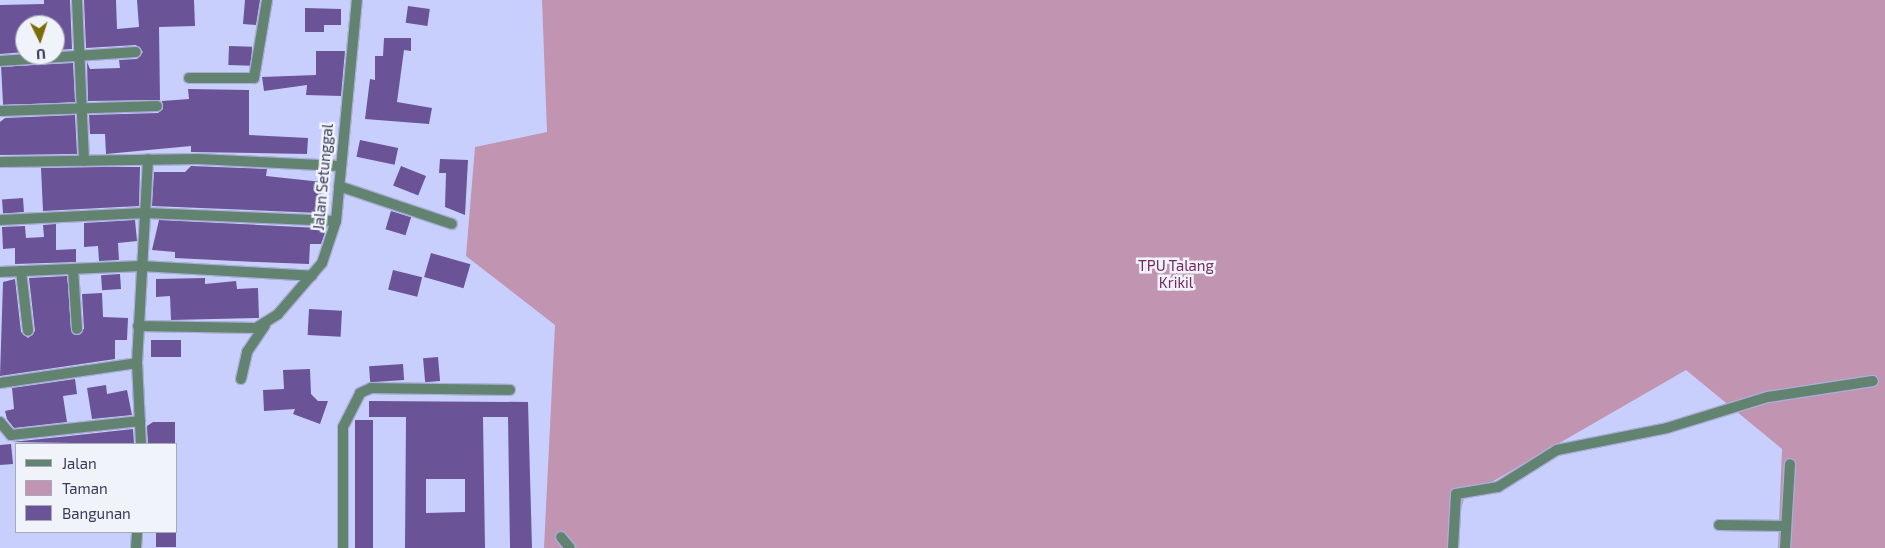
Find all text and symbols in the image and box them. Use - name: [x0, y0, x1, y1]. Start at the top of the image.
- north arrow: [15, 15, 65, 65]
- text: U: [36, 46, 46, 63]
- street label: Jalan Setunggal: [309, 123, 337, 231]
- park label: TPU Talang Krikil: [1138, 256, 1214, 291]
- legend: [15, 443, 178, 533]
- text: Jalan: [62, 454, 97, 472]
- text: Taman: [62, 479, 108, 497]
- text: Bangunan: [62, 504, 131, 522]

